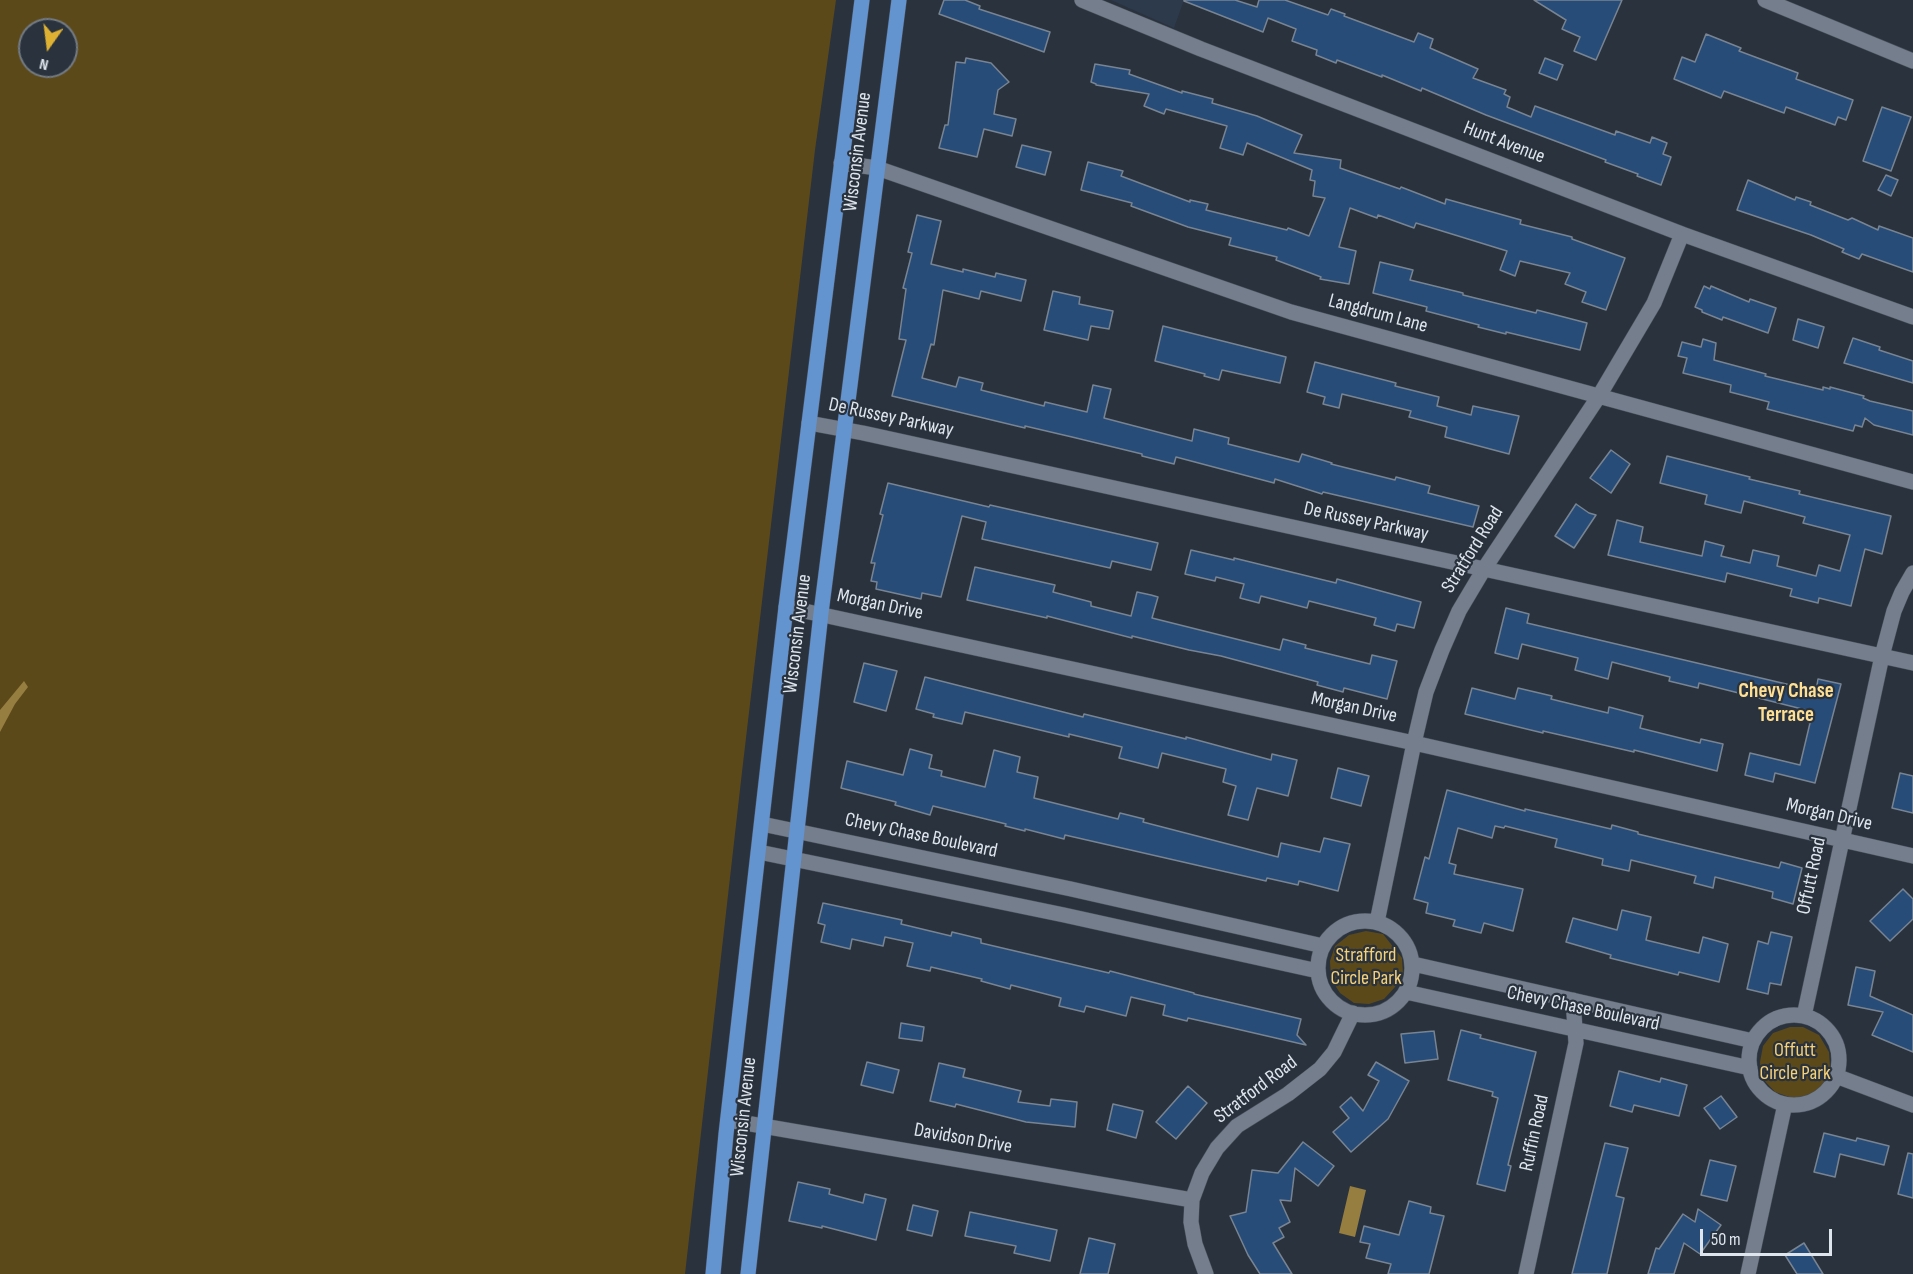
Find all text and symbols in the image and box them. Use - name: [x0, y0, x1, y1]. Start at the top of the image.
- north arrow: [18, 18, 78, 78]
- text: N: [38, 54, 50, 74]
- street label: Wisconsin Avenue: [839, 91, 877, 213]
- street label: Hunt Avenue: [1460, 116, 1548, 170]
- street label: Langdrum Lane: [1326, 289, 1430, 339]
- street label: De Russey Parkway: [826, 393, 956, 443]
- street label: De Russey Parkway: [1301, 497, 1431, 547]
- street label: Stratford Road: [1437, 502, 1509, 598]
- street label: Wisconsin Avenue: [779, 573, 817, 695]
- street label: Morgan Drive: [835, 584, 925, 626]
- district label: Chevy Chase Terrace: [1738, 679, 1834, 729]
- street label: Morgan Drive: [1309, 687, 1399, 729]
- street label: Morgan Drive: [1784, 793, 1874, 837]
- street label: Chevy Chase Boulevard: [843, 808, 999, 864]
- street label: Offutt Road: [1792, 835, 1832, 917]
- park label: Strafford Circle Park: [1330, 944, 1402, 991]
- street label: Chevy Chase Boulevard: [1505, 981, 1661, 1037]
- park label: Offutt Circle Park: [1759, 1039, 1831, 1086]
- street label: Stratford Road: [1210, 1051, 1302, 1129]
- street label: Wisconsin Avenue: [726, 1056, 762, 1178]
- street label: Ruffin Road: [1515, 1092, 1555, 1174]
- street label: Davidson Drive: [912, 1119, 1014, 1159]
- scale bar: [1703, 1217, 1835, 1255]
- text: 50 m: [1711, 1229, 1741, 1250]

